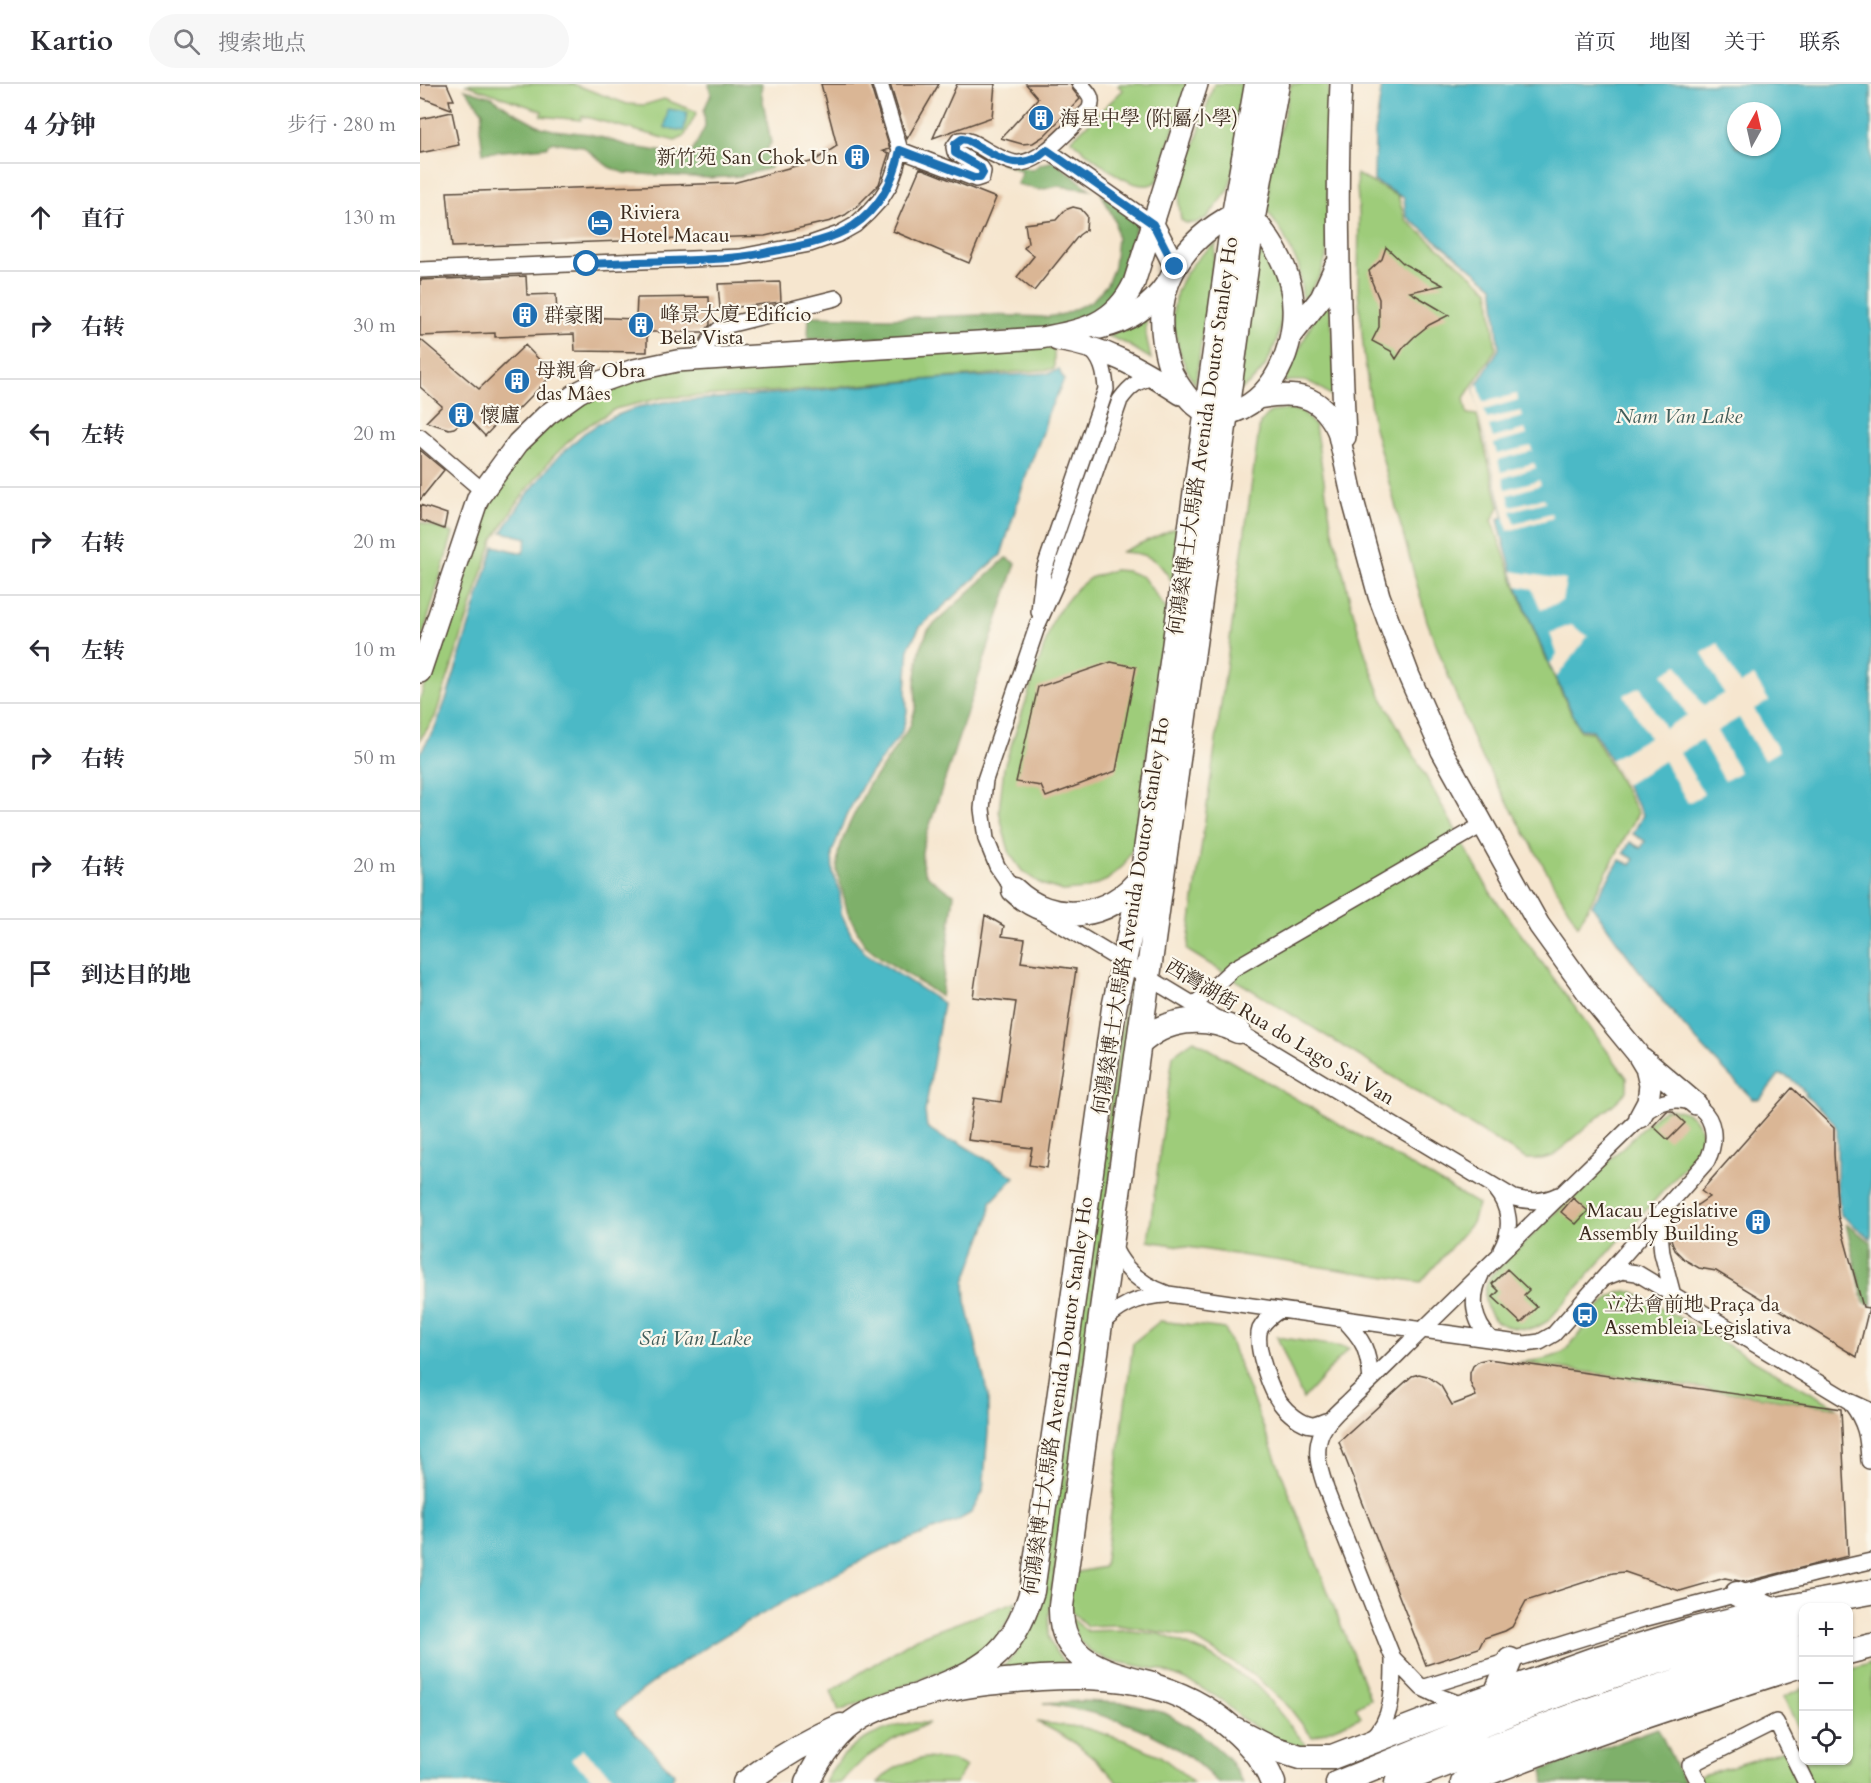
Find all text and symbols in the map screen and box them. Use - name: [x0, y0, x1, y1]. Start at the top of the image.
- search box: [149, 14, 569, 68]
- text: Kartio: [30, 22, 113, 60]
- icon: search: [170, 25, 203, 58]
- text: 搜索地点: [218, 28, 306, 58]
- text: 首页: [1574, 28, 1616, 57]
- text: 地图: [1649, 28, 1691, 57]
- text: 关于: [1724, 28, 1766, 57]
- text: 联系: [1799, 28, 1841, 57]
- north arrow: [1727, 102, 1781, 156]
- building icon: 海星中學 (附屬小學): [1026, 103, 1056, 133]
- place label: 海星中學 (附屬小學): [1060, 105, 1238, 132]
- text: 4 分钟: [24, 108, 96, 143]
- text: 步行 · 280 m: [287, 111, 396, 138]
- building icon: 新竹苑 San Chok Un: [842, 142, 872, 172]
- place label: 新竹苑 San Chok Un: [656, 144, 839, 171]
- place label: Riviera Hotel Macau: [620, 199, 730, 249]
- icon: ahead: [24, 201, 57, 234]
- text: 直行: [81, 204, 125, 234]
- text: 130 m: [343, 204, 396, 231]
- hotel icon: Riviera Hotel Macau: [585, 208, 615, 238]
- street label: 何鴻燊博士大馬路 Avenida Doutor Stanley Ho: [1162, 235, 1244, 637]
- route start: [573, 250, 599, 276]
- route end: [1161, 253, 1187, 279]
- building icon: 群豪閣: [510, 300, 540, 330]
- place label: 峰景大廈 Edifício Bela Vista: [660, 301, 811, 351]
- place label: 群豪閣: [544, 302, 604, 329]
- icon: right: [24, 309, 57, 342]
- building icon: 峰景大廈 Edifício Bela Vista: [626, 310, 656, 340]
- text: 右转: [81, 312, 125, 342]
- text: 30 m: [353, 312, 396, 339]
- place label: 母親會 Obra das Mâes: [536, 357, 646, 407]
- building icon: 母親會 Obra das Mâes: [502, 366, 532, 396]
- building icon: 懷廬: [446, 400, 476, 430]
- place label: 懷廬: [480, 402, 520, 429]
- water label: Nam Van Lake: [1616, 402, 1743, 431]
- icon: left: [24, 417, 57, 450]
- text: 左转: [81, 420, 125, 450]
- text: 20 m: [353, 420, 396, 447]
- icon: right: [24, 525, 57, 558]
- text: 右转: [81, 528, 125, 558]
- text: 20 m: [353, 528, 396, 555]
- icon: left: [24, 633, 57, 666]
- text: 左转: [81, 636, 125, 666]
- text: 10 m: [353, 636, 396, 663]
- street label: 何鴻燊博士大馬路 Avenida Doutor Stanley Ho: [1086, 715, 1176, 1117]
- icon: right: [24, 741, 57, 774]
- text: 右转: [81, 744, 125, 774]
- text: 50 m: [353, 744, 396, 771]
- icon: right: [24, 849, 57, 882]
- text: 右转: [81, 852, 125, 882]
- text: 20 m: [353, 852, 396, 879]
- street label: 西灣湖街 Rua do Lago Sai Van: [1160, 953, 1400, 1112]
- icon: arrive: [24, 957, 57, 990]
- text: 到达目的地: [81, 960, 191, 990]
- street label: 何鴻燊博士大馬路 Avenida Doutor Stanley Ho: [1017, 1195, 1099, 1597]
- place label: Macau Legislative Assembly Building: [1579, 1197, 1739, 1247]
- building icon: Macau Legislative Assembly Building: [1743, 1207, 1773, 1237]
- place label: 立法會前地 Praça da Assembleia Legislativa: [1604, 1291, 1792, 1341]
- bus stop icon: 立法會前地 Praça da Assembleia Legislativa: [1570, 1300, 1600, 1330]
- water label: Sai Van Lake: [639, 1324, 752, 1353]
- map controls: [1799, 1603, 1853, 1765]
- button: +: [1799, 1603, 1853, 1657]
- button: −: [1799, 1657, 1853, 1711]
- button: locate: [1799, 1711, 1853, 1765]

